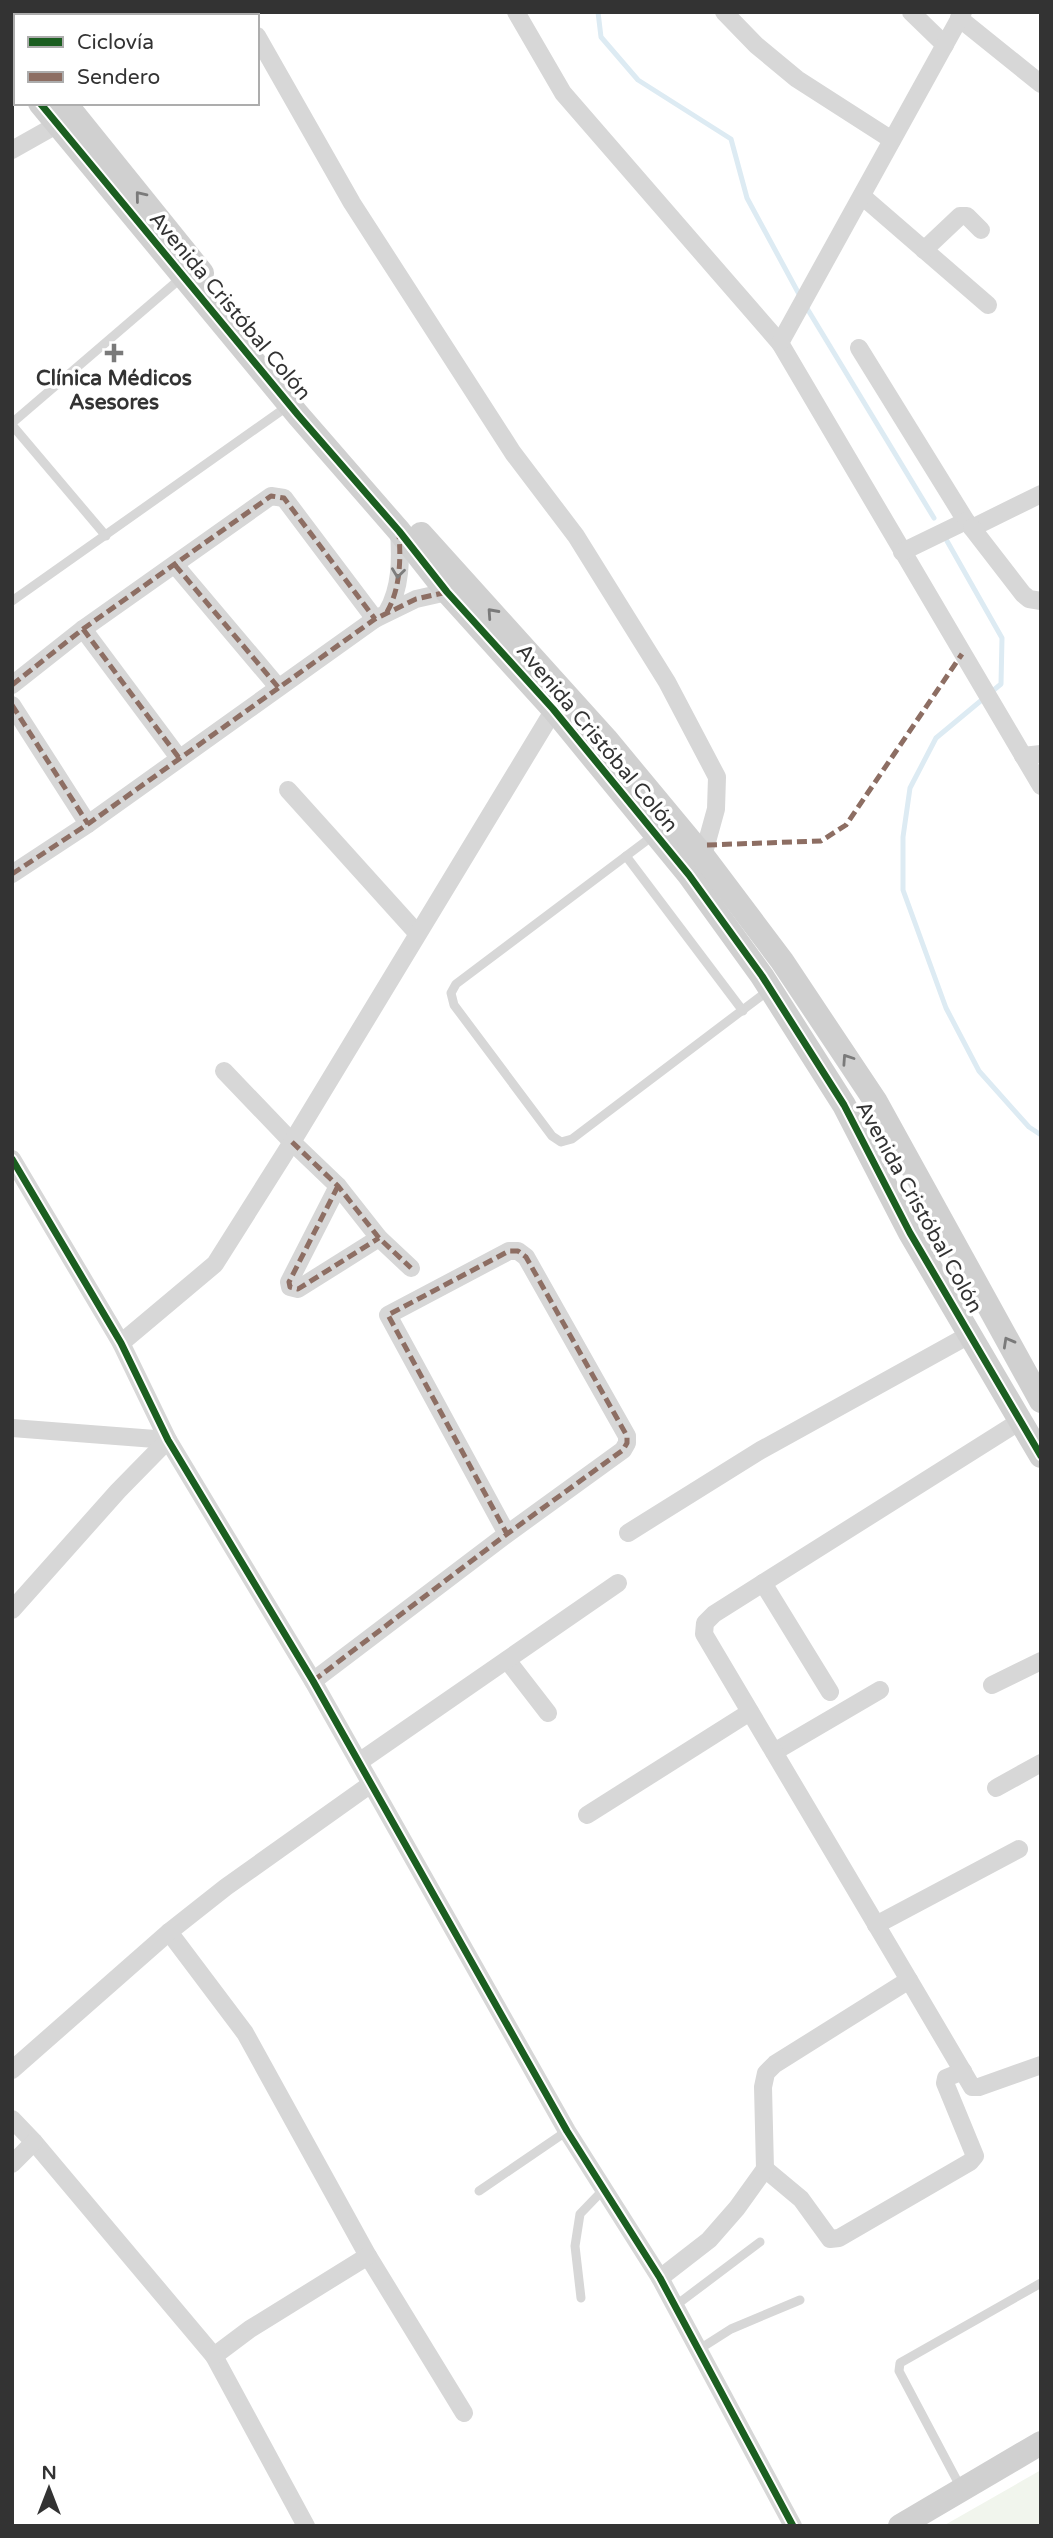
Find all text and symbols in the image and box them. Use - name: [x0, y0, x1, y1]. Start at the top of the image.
- legend: [14, 14, 259, 105]
- text: Ciclovía: [77, 30, 154, 55]
- text: Sendero: [77, 65, 160, 90]
- one-way arrow: [136, 191, 148, 204]
- street label: Avenida Cristóbal Colón: [144, 207, 316, 405]
- marker: Clínica Médicos Asesores: [104, 343, 124, 363]
- place label: Clínica Médicos Asesores: [36, 366, 192, 415]
- one-way arrow: [391, 567, 406, 579]
- one-way arrow: [488, 608, 500, 621]
- street label: Avenida Cristóbal Colón: [511, 639, 683, 837]
- one-way arrow: [842, 1053, 855, 1066]
- street label: Avenida Cristóbal Colón: [850, 1097, 988, 1317]
- one-way arrow: [1003, 1336, 1016, 1349]
- north arrow: [14, 2454, 84, 2524]
- text: N: [41, 2462, 57, 2484]

